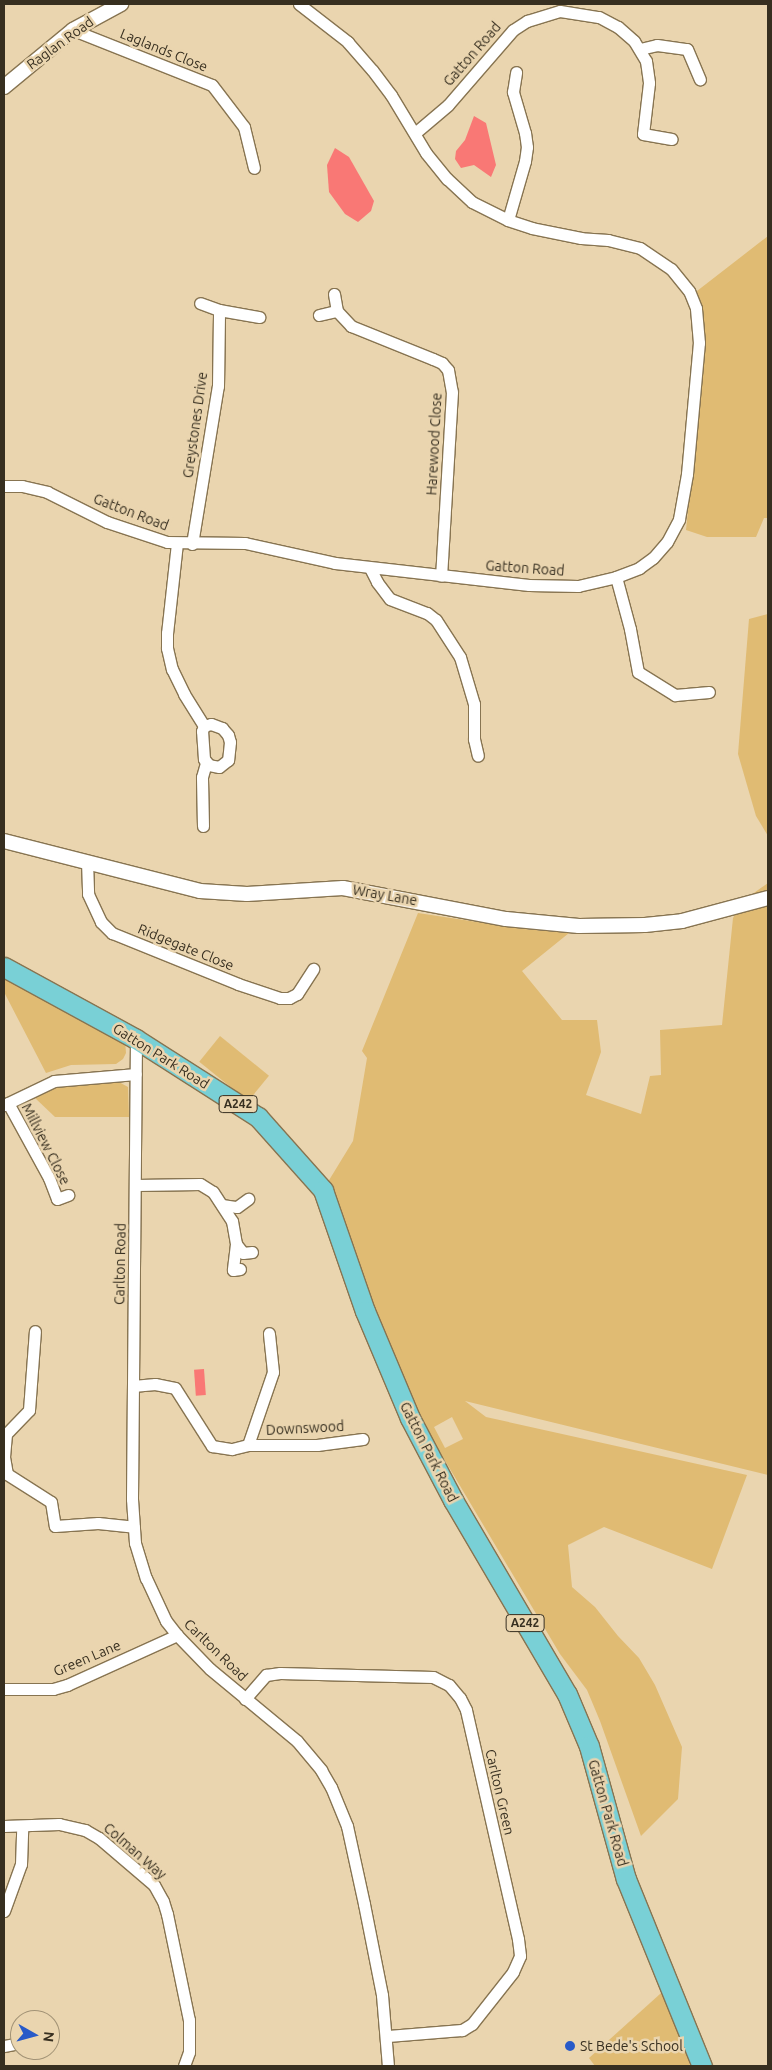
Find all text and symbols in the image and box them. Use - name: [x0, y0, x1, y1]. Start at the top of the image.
- street label: Raglan Road: [23, 13, 97, 73]
- street label: Gatton Road: [440, 19, 504, 89]
- street label: Laglands Close: [118, 25, 210, 75]
- street label: Greystones Drive: [179, 371, 211, 479]
- street label: Harewood Close: [423, 392, 445, 496]
- street label: Gatton Road: [91, 490, 171, 534]
- street label: Gatton Road: [485, 557, 565, 579]
- street label: Wray Lane: [351, 881, 419, 909]
- street label: Ridgegate Close: [136, 920, 236, 974]
- street label: Gatton Park Road: [110, 1020, 212, 1092]
- road number: A242: [218, 1094, 258, 1114]
- street label: Millview Close: [18, 1100, 74, 1188]
- street label: Carlton Road: [111, 1223, 129, 1305]
- street label: Gatton Park Road: [397, 1399, 461, 1505]
- street label: Downswood: [265, 1418, 345, 1438]
- road number: A242: [505, 1614, 545, 1632]
- street label: Carlton Road: [181, 1616, 251, 1684]
- street label: Green Lane: [51, 1636, 123, 1680]
- street label: Carlton Green: [482, 1747, 518, 1837]
- street label: Gatton Park Road: [585, 1758, 631, 1868]
- street label: Colman Way: [100, 1819, 170, 1883]
- north arrow: [10, 2010, 60, 2060]
- text: N: [40, 2031, 57, 2043]
- place label: St Bede's School: [580, 2038, 683, 2054]
- marker: St Bede's School: [564, 2040, 576, 2052]

